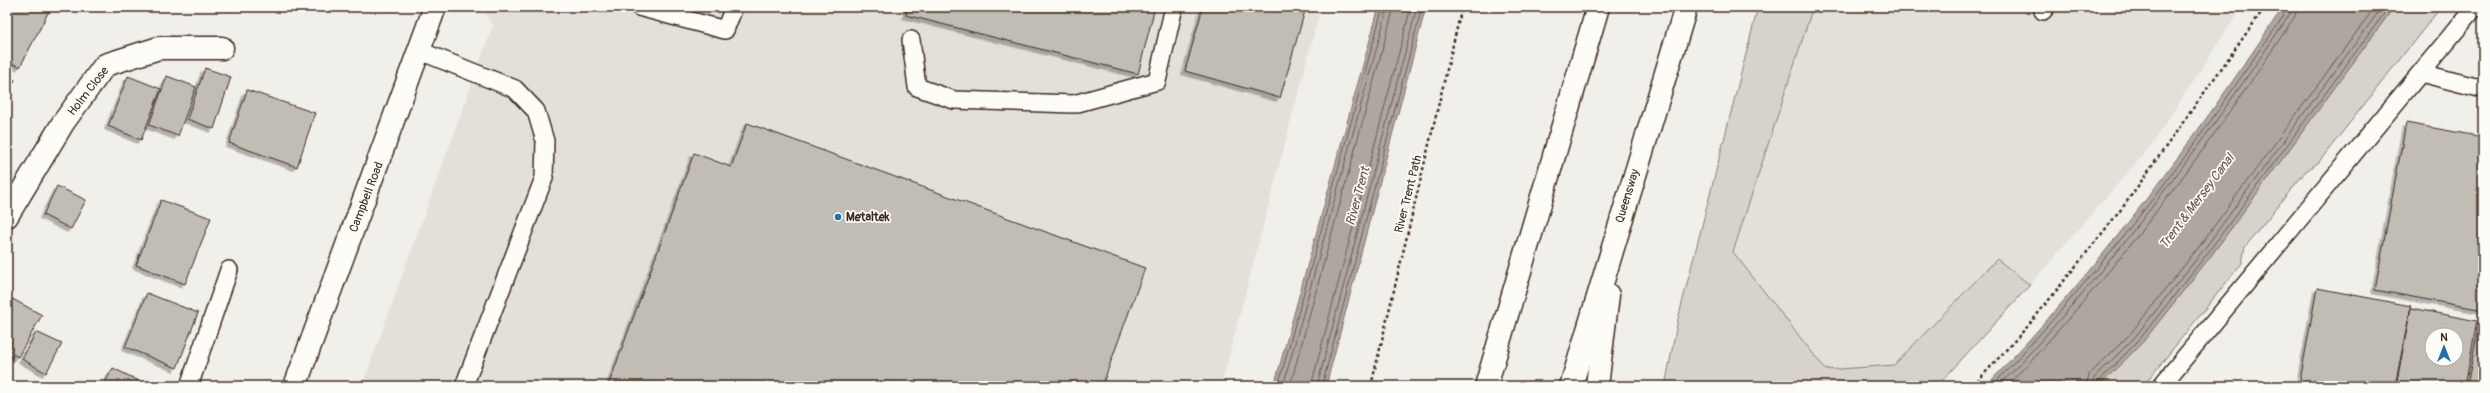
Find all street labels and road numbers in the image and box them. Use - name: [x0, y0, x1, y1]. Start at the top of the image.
- street label: Holm Close: [65, 64, 112, 119]
- street label: River Trent Path: [1392, 153, 1425, 235]
- street label: Campbell Road: [346, 160, 387, 235]
- street label: Queensway: [1612, 167, 1643, 225]

